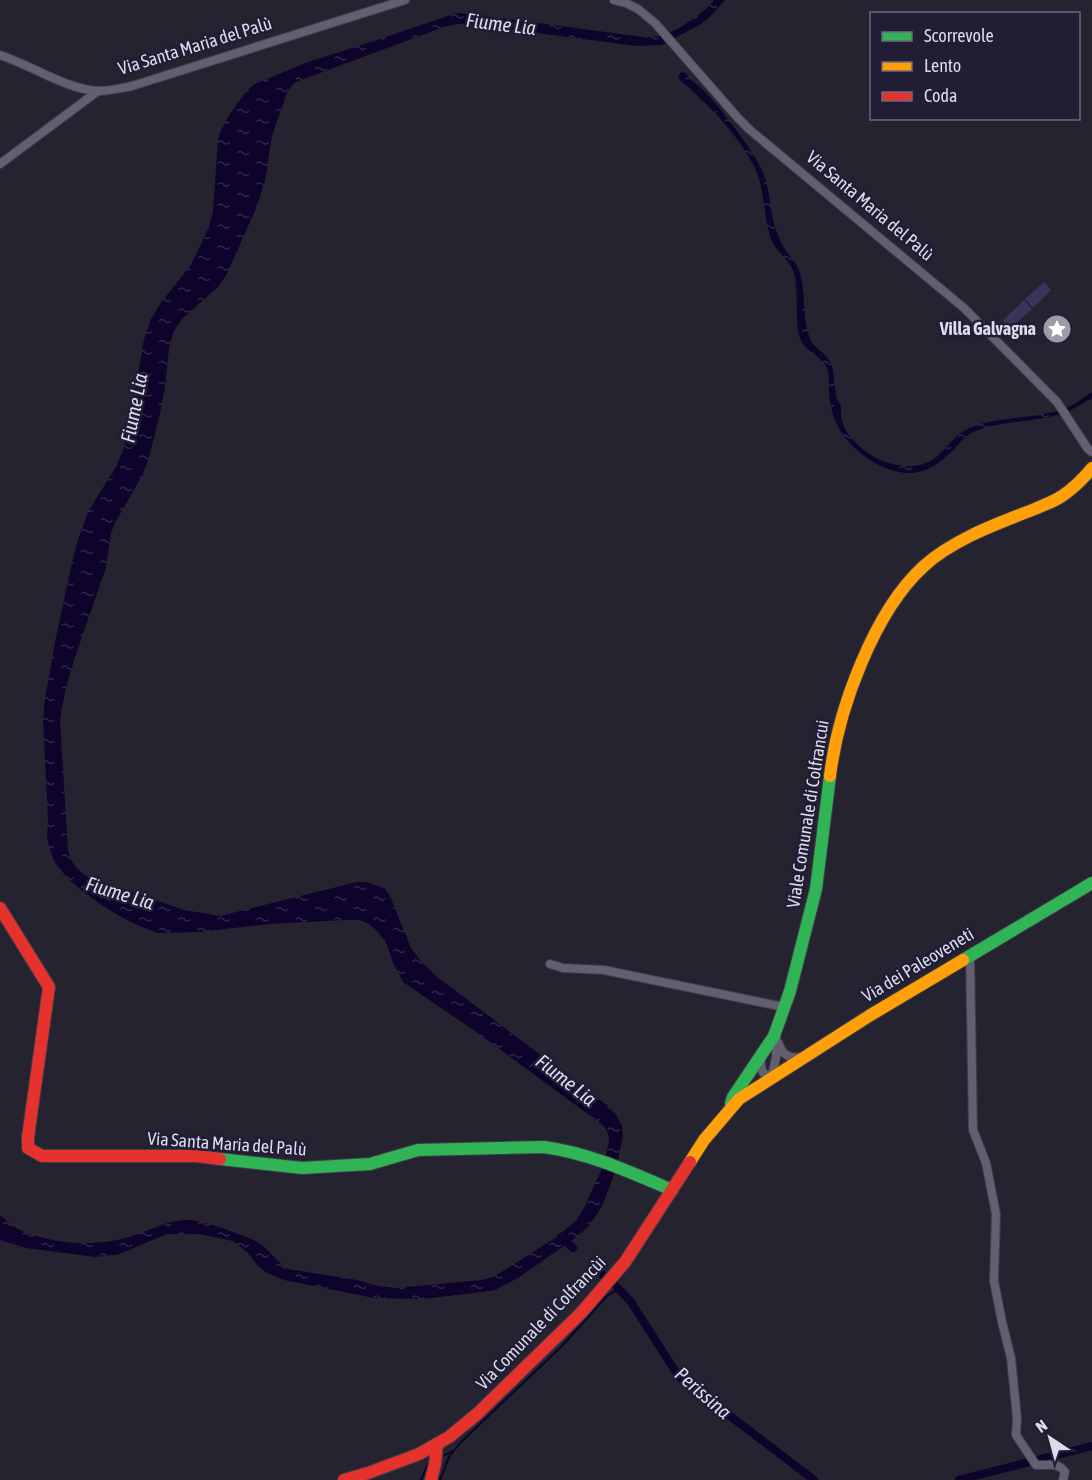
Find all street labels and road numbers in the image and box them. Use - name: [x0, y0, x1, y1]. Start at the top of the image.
- street label: Via Santa Maria del Palù: [116, 12, 274, 79]
- street label: Via Santa Maria del Palù: [803, 146, 938, 265]
- street label: Viale Comunale di Colfrancui: [782, 718, 833, 909]
- street label: Via dei Paleoveneti: [858, 923, 977, 1006]
- street label: Via Santa Maria del Palù: [147, 1127, 307, 1160]
- street label: Via Comunale di Colfrancùi: [471, 1252, 610, 1394]

